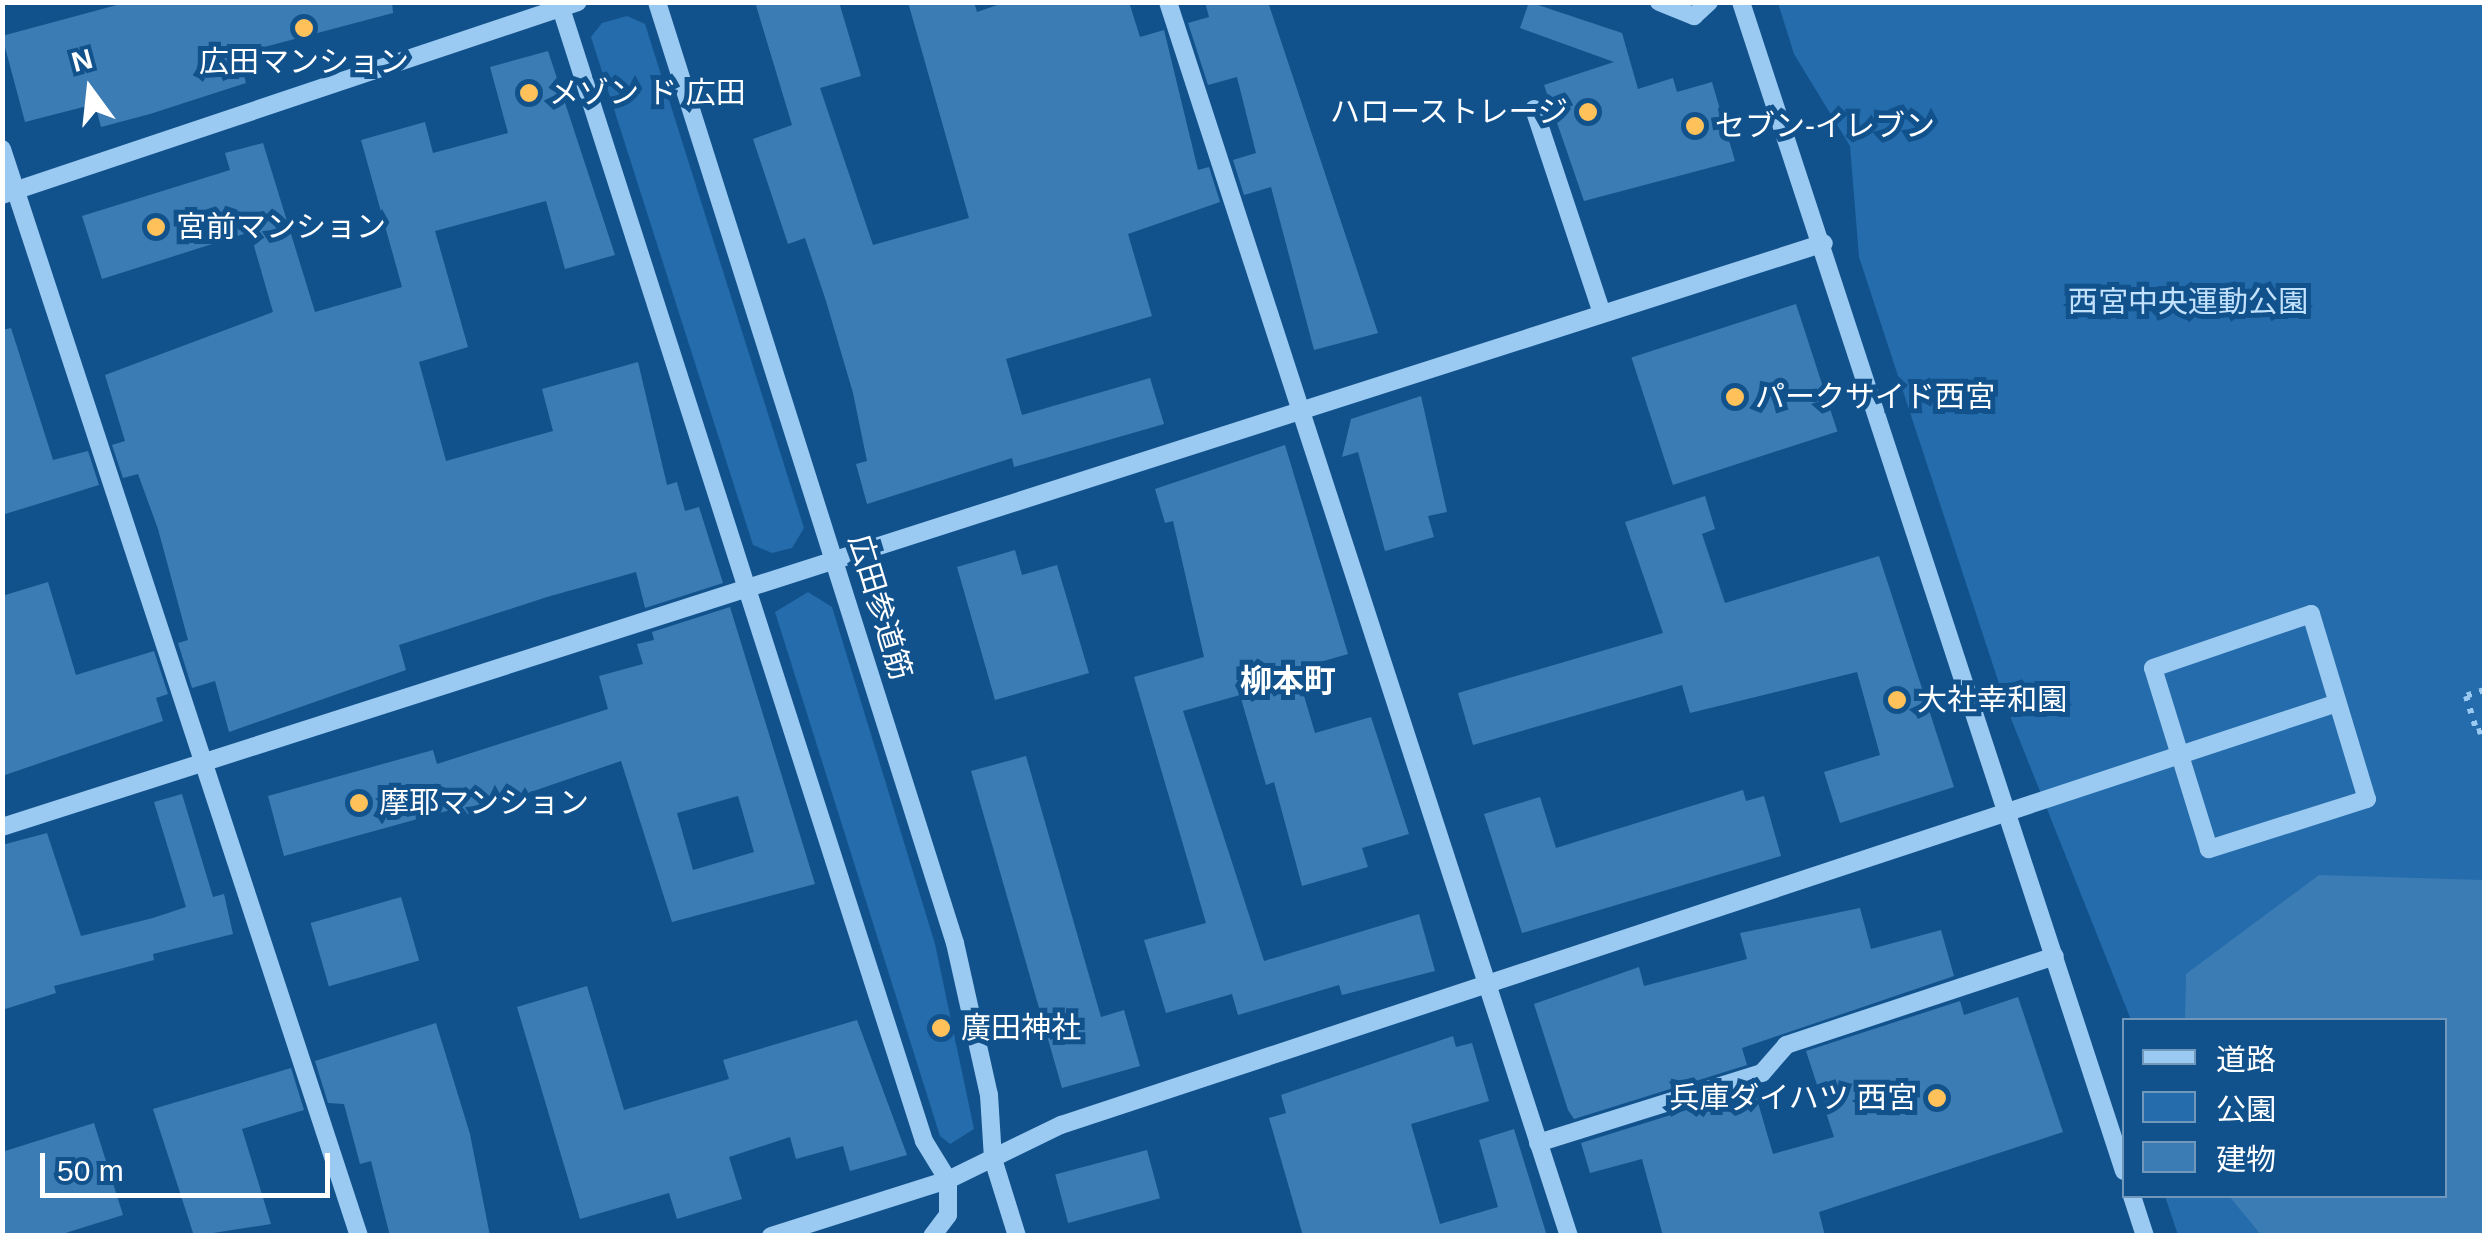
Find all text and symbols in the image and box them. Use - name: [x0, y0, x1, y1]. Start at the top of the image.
- marker: 広田マンション: [293, 17, 315, 39]
- north arrow: [40, 40, 140, 140]
- text: N: [68, 43, 96, 78]
- place label: 広田マンション: [199, 44, 409, 80]
- place label: メゾン ド 広田: [549, 75, 746, 111]
- marker: メゾン ド 広田: [518, 82, 540, 104]
- place label: ハローストレージ: [1328, 94, 1568, 130]
- marker: ハローストレージ: [1577, 101, 1599, 123]
- place label: セブン-イレブン: [1715, 108, 1935, 144]
- marker: セブン-イレブン: [1684, 115, 1706, 137]
- place label: 宮前マンション: [176, 209, 386, 245]
- marker: 宮前マンション: [145, 216, 167, 238]
- park label: 西宮中央運動公園: [2068, 284, 2308, 320]
- place label: パークサイド西宮: [1755, 379, 1995, 415]
- marker: パークサイド西宮: [1724, 386, 1746, 408]
- street label: 広田参道筋: [841, 530, 919, 684]
- district label: 柳本町: [1240, 662, 1336, 700]
- place label: 大社幸和園: [1917, 682, 2067, 718]
- marker: 大社幸和園: [1886, 689, 1908, 711]
- place label: 摩耶マンション: [379, 785, 589, 821]
- marker: 摩耶マンション: [348, 792, 370, 814]
- place label: 廣田神社: [961, 1010, 1081, 1046]
- marker: 廣田神社: [930, 1017, 952, 1039]
- legend: [2122, 1018, 2447, 1198]
- text: 道路: [2216, 1043, 2276, 1076]
- place label: 兵庫ダイハツ 西宮: [1669, 1080, 1917, 1116]
- marker: 兵庫ダイハツ 西宮: [1926, 1087, 1948, 1109]
- text: 公園: [2216, 1093, 2276, 1126]
- scale bar: [45, 1133, 335, 1195]
- text: 建物: [2216, 1143, 2276, 1176]
- text: 50 m: [57, 1154, 124, 1187]

